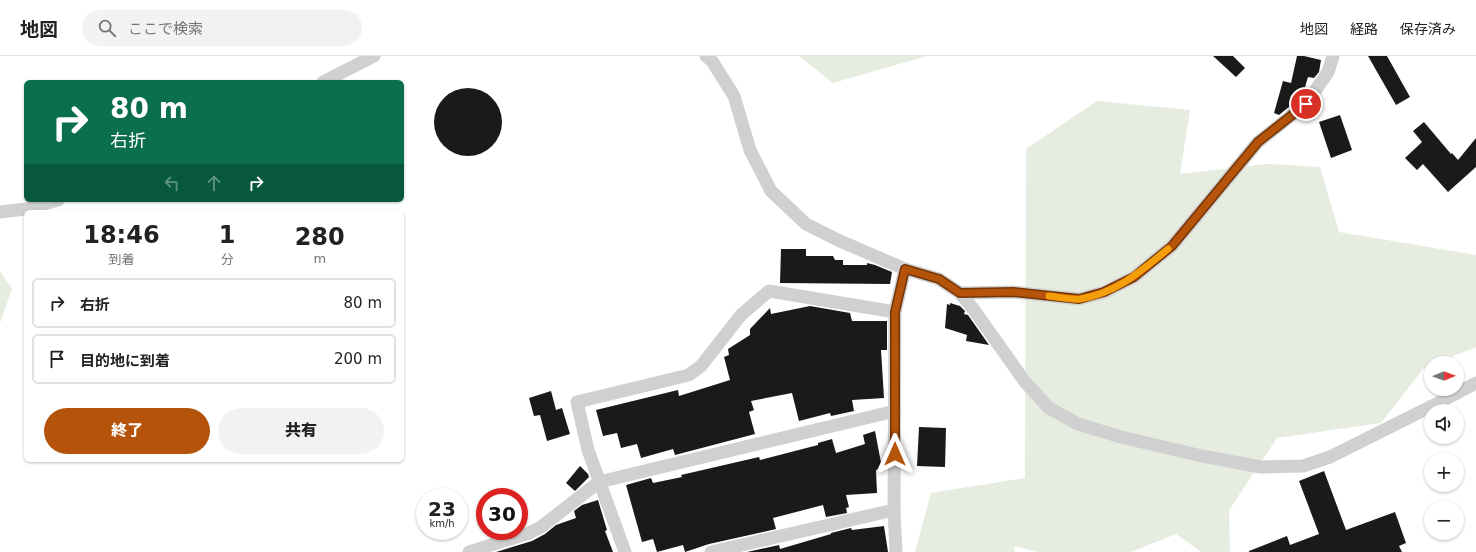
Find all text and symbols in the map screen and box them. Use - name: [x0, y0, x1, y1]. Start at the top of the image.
- search box: [82, 10, 362, 46]
- icon: search: [96, 17, 118, 39]
- text: 地図: [20, 18, 58, 40]
- text: ここで検索: [128, 20, 203, 38]
- text: 地図: [1300, 21, 1328, 37]
- text: 経路: [1350, 21, 1378, 37]
- text: 保存済み: [1400, 21, 1456, 37]
- pin: [1289, 87, 1323, 121]
- text: 80 m: [110, 92, 188, 125]
- icon: arrive: [1295, 93, 1317, 115]
- icon: right: [44, 96, 96, 148]
- text: 右折: [110, 130, 146, 151]
- icon: left: [161, 172, 183, 194]
- icon: ahead: [203, 172, 225, 194]
- icon: right: [245, 172, 267, 194]
- text: 18:46: [83, 221, 160, 249]
- text: 1: [219, 221, 235, 249]
- text: 280: [295, 223, 345, 251]
- text: m: [313, 251, 326, 266]
- text: 到着: [108, 252, 134, 267]
- text: 分: [221, 252, 234, 267]
- icon: right: [46, 292, 68, 314]
- text: 80 m: [344, 294, 382, 312]
- text: 右折: [80, 296, 110, 314]
- icon: arrive: [46, 348, 68, 370]
- text: 200 m: [334, 350, 382, 368]
- text: 目的地に到着: [80, 352, 170, 370]
- north arrow: [1424, 356, 1464, 396]
- map controls: [1424, 356, 1464, 540]
- button: sound: [1424, 404, 1464, 444]
- button: 終了: [44, 408, 210, 454]
- button: 共有: [218, 408, 384, 454]
- position arrow: [874, 433, 916, 475]
- button: +: [1424, 452, 1464, 492]
- speed limit sign: 30: [476, 488, 528, 540]
- text: 23: [428, 497, 456, 521]
- button: −: [1424, 500, 1464, 540]
- text: km/h: [429, 518, 455, 529]

